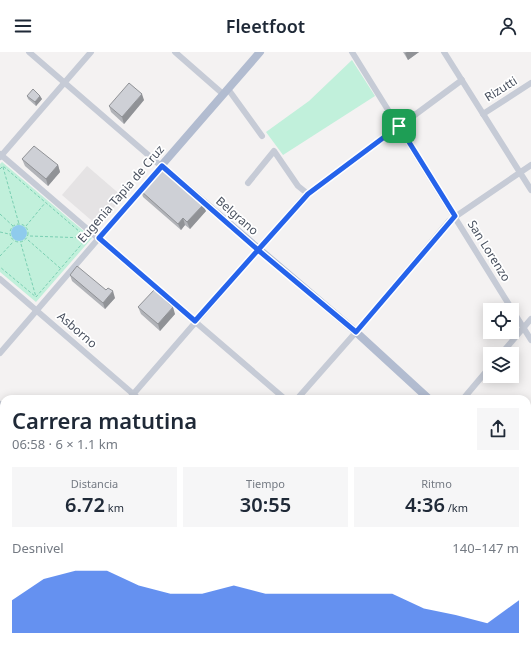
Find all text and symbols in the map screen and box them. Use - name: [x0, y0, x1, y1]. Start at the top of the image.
- text: Fleetfoot: [226, 14, 305, 38]
- icon: menu: [12, 15, 34, 37]
- icon: person: [497, 15, 519, 37]
- street label: Rizutti: [481, 72, 520, 105]
- pin: [382, 109, 416, 143]
- icon: arrive: [388, 115, 410, 137]
- street label: Eugenia Tapia de Cruz: [73, 141, 168, 246]
- street label: Belgrano: [212, 192, 262, 239]
- street label: San Lorenzo: [464, 217, 515, 285]
- map controls: [483, 303, 519, 383]
- button: locate: [483, 303, 519, 339]
- street label: Asborno: [54, 308, 101, 352]
- button: layers: [483, 347, 519, 383]
- text: Carrera matutina: [12, 405, 197, 435]
- button: share: [477, 408, 519, 450]
- text: 06:58 · 6 × 1.1 km: [12, 435, 118, 453]
- text: Distancia: [71, 476, 118, 491]
- text: Tiempo: [246, 476, 285, 491]
- text: Ritmo: [421, 476, 452, 491]
- text: 6.72: [65, 491, 105, 518]
- text: 30:55: [240, 491, 291, 518]
- text: 4:36: [405, 491, 445, 518]
- text: km: [105, 500, 124, 515]
- text: /km: [445, 500, 468, 515]
- text: Desnivel: [12, 539, 64, 557]
- text: 140–147 m: [452, 539, 519, 557]

